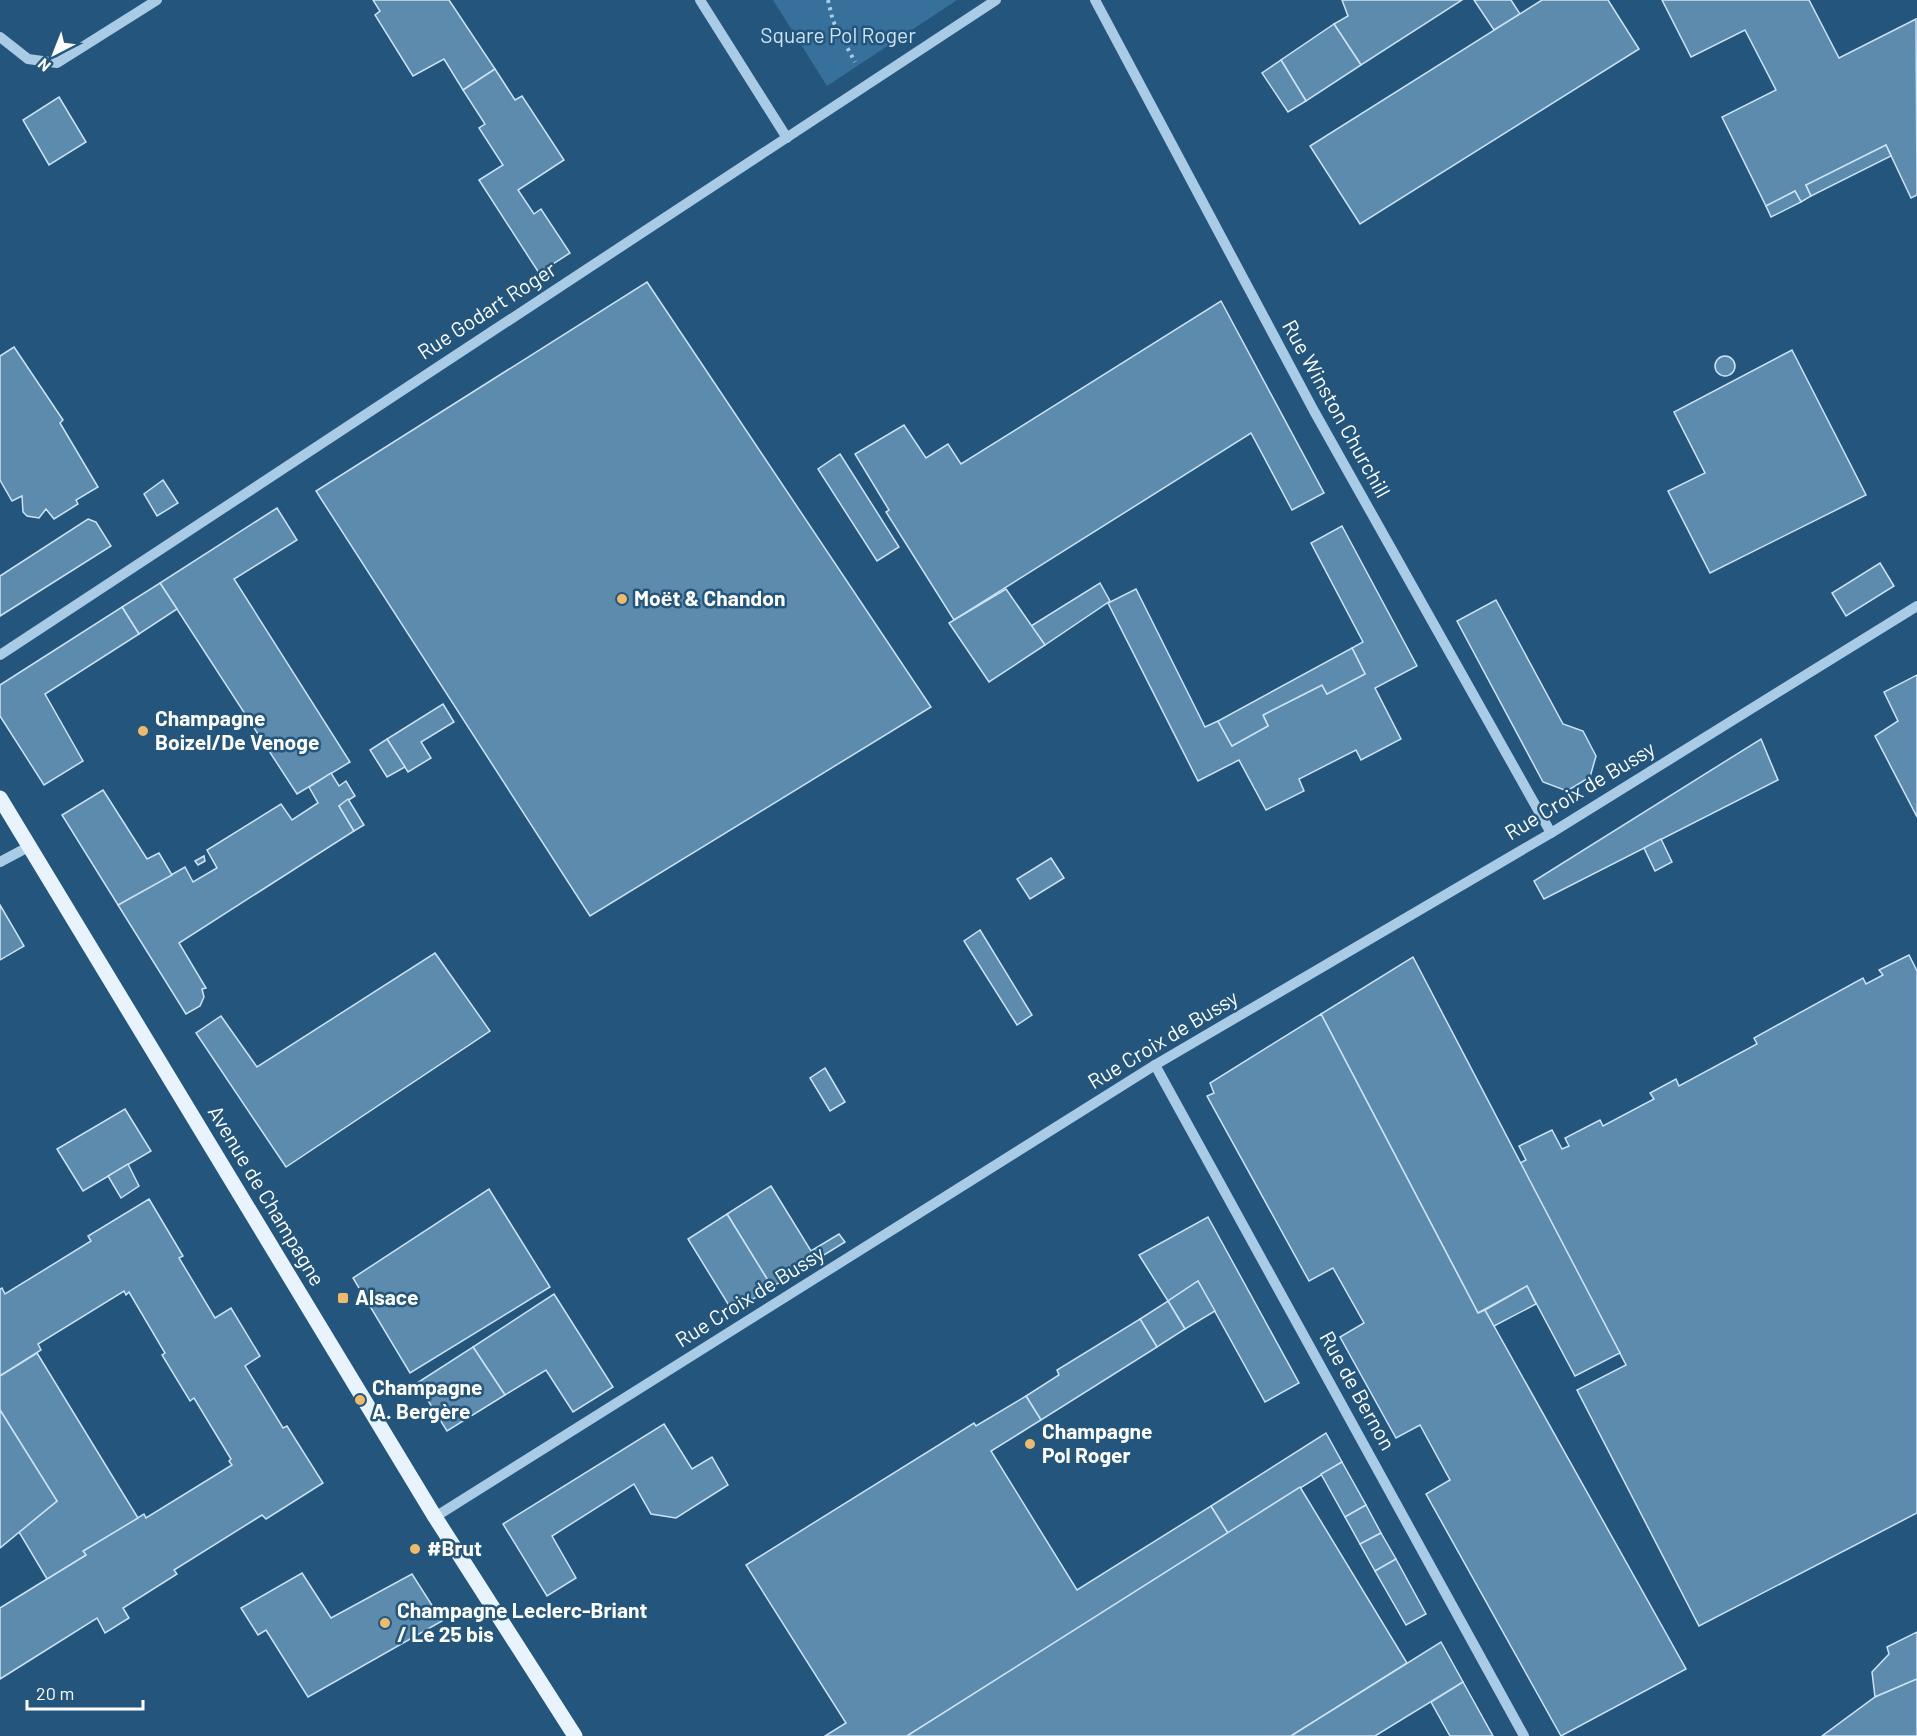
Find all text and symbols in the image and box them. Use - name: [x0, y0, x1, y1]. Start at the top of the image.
- park label: Square Pol Roger: [760, 22, 916, 47]
- north arrow: [24, 24, 84, 84]
- text: N: [33, 55, 54, 76]
- street label: Rue Godart Roger: [412, 255, 560, 364]
- street label: Rue Winston Churchill: [1278, 315, 1397, 501]
- place label: Moёt & Chandon: [634, 585, 785, 610]
- marker: Moёt & Chandon: [615, 592, 629, 606]
- place label: Champagne Boizel/De Venoge: [155, 705, 319, 754]
- marker: Champagne Boizel/De Venoge: [136, 724, 150, 738]
- street label: Rue Croix de Bussy: [1500, 735, 1659, 844]
- street label: Rue Croix de Bussy: [1083, 984, 1242, 1093]
- street label: Avenue de Champagne: [204, 1101, 331, 1290]
- street label: Rue Croix de Bussy: [670, 1240, 828, 1352]
- place label: Alsace: [355, 1284, 418, 1309]
- marker: Alsace: [336, 1291, 350, 1305]
- street label: Rue de Bernon: [1315, 1326, 1401, 1454]
- place label: Champagne A. Bergère: [372, 1374, 482, 1423]
- marker: Champagne A. Bergère: [353, 1393, 367, 1407]
- place label: Champagne Pol Roger: [1042, 1418, 1152, 1467]
- marker: Champagne Pol Roger: [1023, 1437, 1037, 1451]
- place label: #Brut: [427, 1535, 482, 1560]
- marker: #Brut: [408, 1542, 422, 1556]
- place label: Champagne Leclerc-Briant / Le 25 bis: [397, 1597, 648, 1646]
- marker: Champagne Leclerc-Briant / Le 25 bis: [378, 1616, 392, 1630]
- scale bar: [27, 1673, 142, 1711]
- text: 20 m: [36, 1682, 74, 1704]

